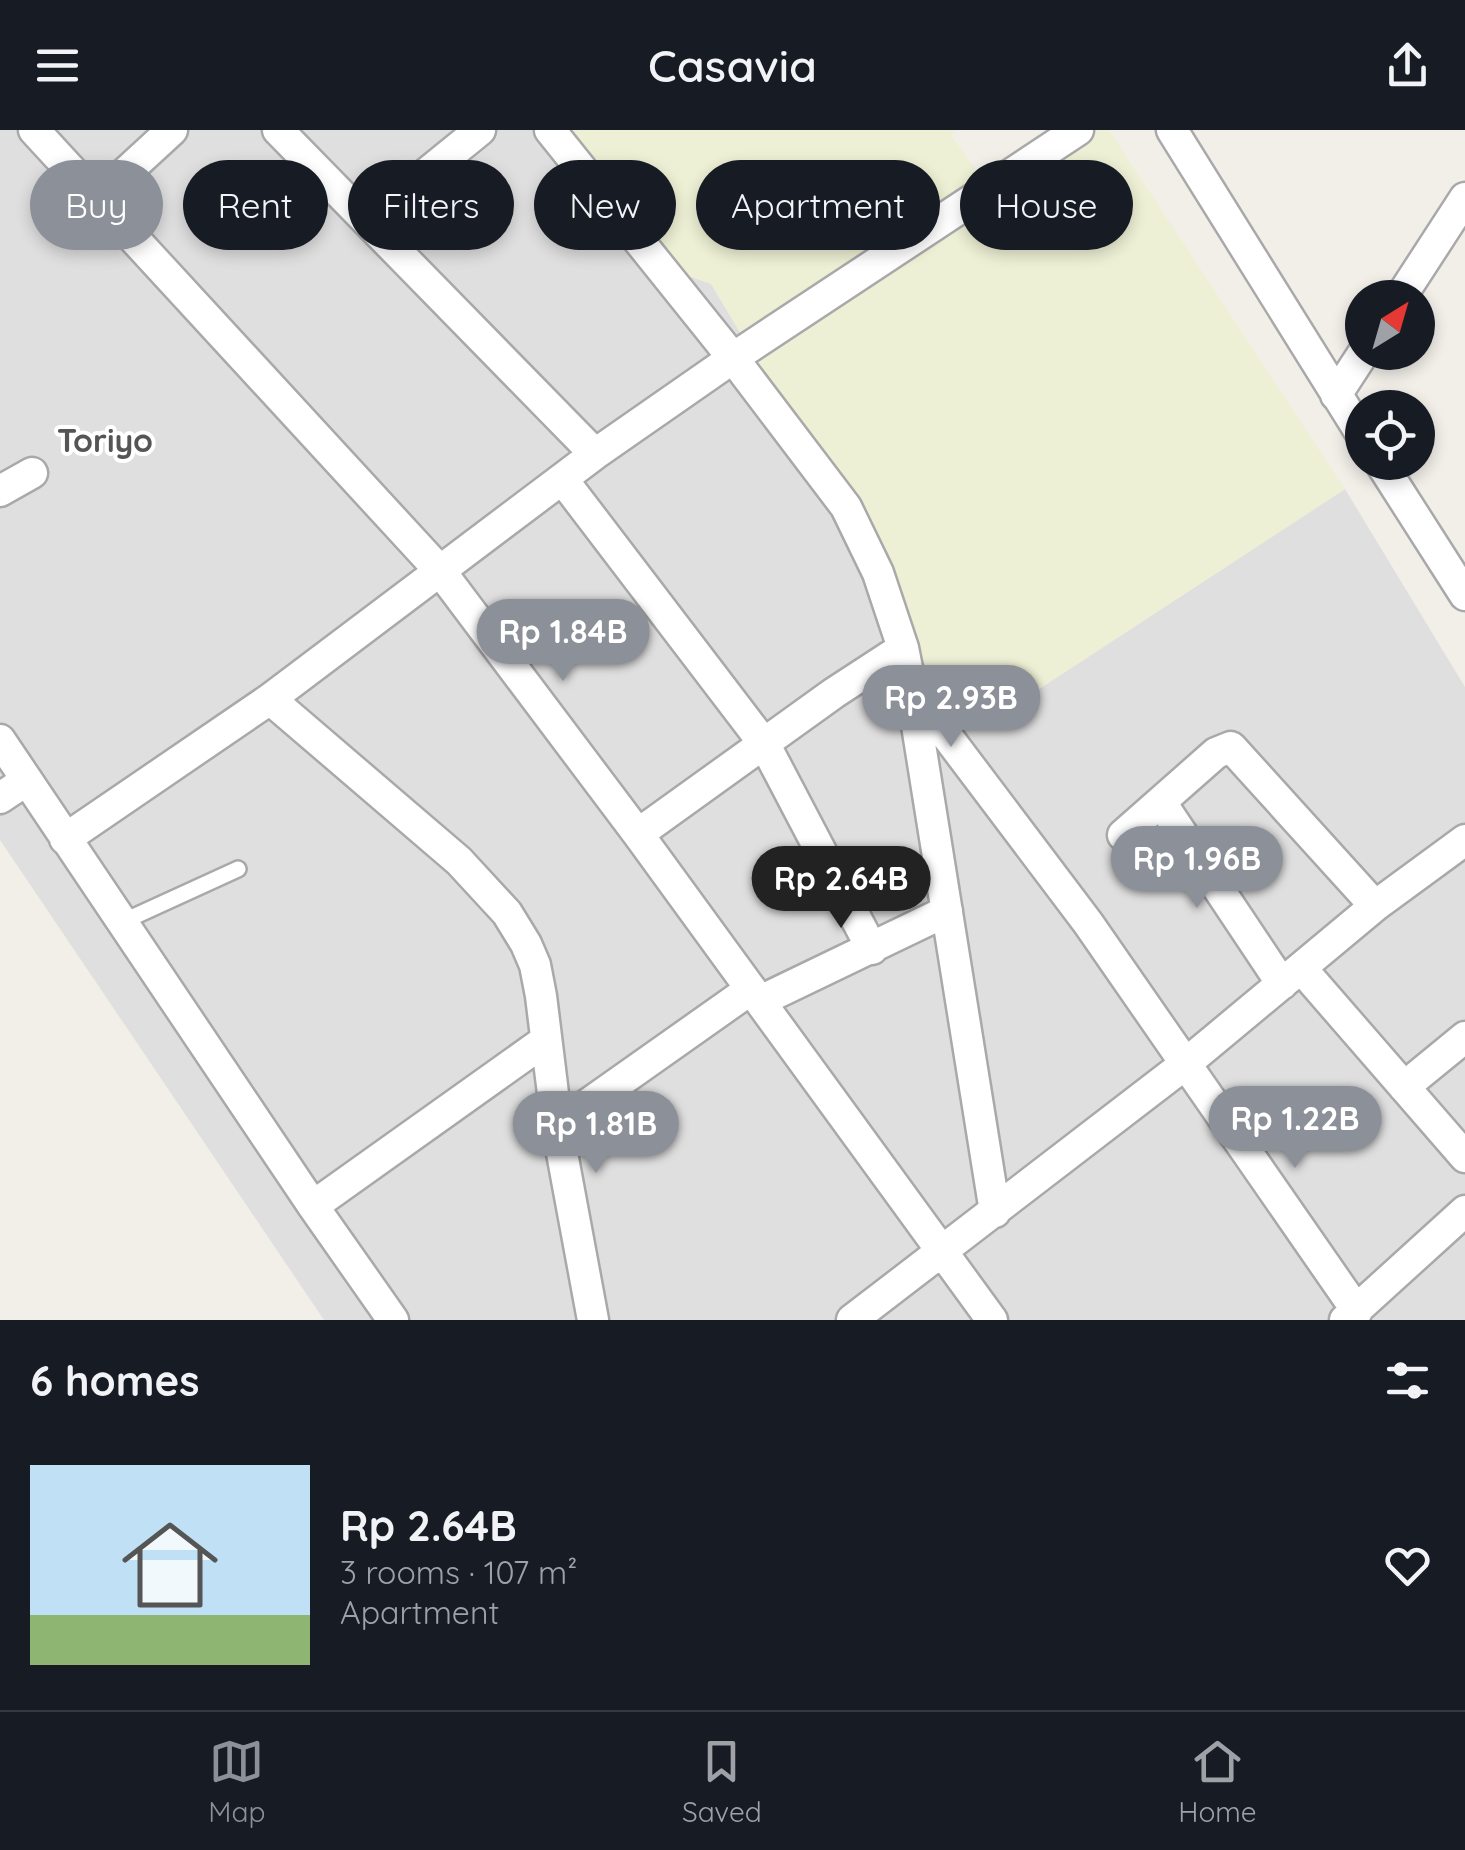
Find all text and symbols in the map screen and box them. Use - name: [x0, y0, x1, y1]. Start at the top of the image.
- text: Casavia: [648, 37, 817, 93]
- icon: menu: [30, 38, 85, 93]
- icon: share: [1380, 38, 1435, 93]
- chip: Buy: [30, 160, 163, 250]
- chip: Rent: [183, 160, 328, 250]
- chip: Filters: [348, 160, 514, 250]
- chip: New: [534, 160, 676, 250]
- chip: Apartment: [696, 160, 940, 250]
- chip: House: [960, 160, 1133, 250]
- north arrow: [1345, 280, 1435, 370]
- map controls: [1345, 280, 1435, 480]
- button: locate: [1345, 390, 1435, 480]
- district label: Toriyo: [57, 420, 153, 460]
- pin: Rp 1.84B: [460, 599, 666, 684]
- text: Rp 1.84B: [499, 611, 627, 651]
- pin: Rp 2.93B: [848, 665, 1054, 750]
- text: Rp 2.93B: [884, 677, 1018, 717]
- pin: Rp 1.96B: [1094, 826, 1300, 911]
- text: Rp 1.96B: [1133, 838, 1261, 878]
- pin: Rp 2.64B: [738, 846, 944, 931]
- text: Rp 2.64B: [774, 858, 908, 898]
- pin: Rp 1.22B: [1192, 1086, 1398, 1171]
- pin: Rp 1.81B: [493, 1091, 699, 1176]
- text: Rp 1.22B: [1231, 1098, 1359, 1138]
- text: Rp 1.81B: [535, 1103, 657, 1143]
- icon: filters: [1380, 1353, 1435, 1408]
- text: 6 homes: [30, 1354, 200, 1407]
- text: Rp 2.64B: [340, 1499, 517, 1552]
- icon: home: [110, 1505, 230, 1625]
- icon: heart: [1380, 1538, 1435, 1593]
- text: 3 rooms · 107 m²: [340, 1552, 577, 1592]
- text: Apartment: [340, 1592, 499, 1632]
- tab: Map: [208, 1734, 265, 1829]
- tab: Saved: [682, 1734, 762, 1829]
- tab: Home: [1178, 1734, 1257, 1829]

